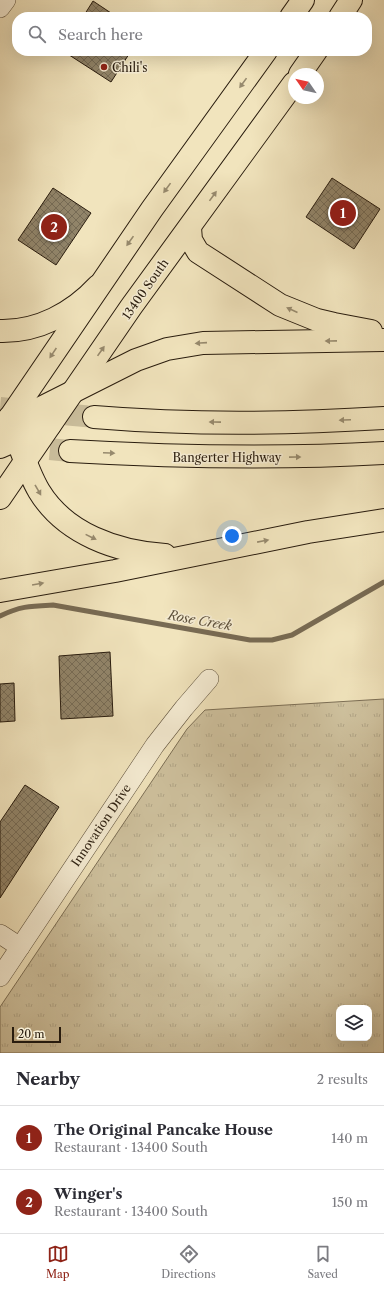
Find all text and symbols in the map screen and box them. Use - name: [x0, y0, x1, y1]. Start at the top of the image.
- search box: [12, 12, 372, 56]
- icon: search: [26, 23, 48, 45]
- text: Search here: [58, 25, 143, 44]
- place label: Chili's: [112, 60, 147, 75]
- marker: Chili's: [99, 62, 109, 72]
- north arrow: [288, 68, 324, 104]
- one-way arrow: [239, 77, 247, 88]
- one-way arrow: [163, 183, 171, 193]
- one-way arrow: [209, 191, 217, 201]
- pin: 1: [330, 198, 356, 228]
- pin: 2: [41, 212, 67, 242]
- one-way arrow: [126, 236, 134, 246]
- street label: 13400 South: [119, 255, 172, 322]
- one-way arrow: [286, 307, 298, 313]
- one-way arrow: [324, 338, 337, 344]
- one-way arrow: [195, 340, 207, 347]
- one-way arrow: [97, 346, 105, 356]
- one-way arrow: [49, 348, 57, 358]
- one-way arrow: [339, 416, 351, 423]
- one-way arrow: [208, 419, 221, 425]
- one-way arrow: [103, 450, 115, 457]
- street label: Bangerter Highway: [172, 450, 282, 465]
- one-way arrow: [289, 454, 302, 460]
- one-way arrow: [35, 484, 42, 496]
- your location: [222, 526, 242, 546]
- one-way arrow: [85, 534, 97, 540]
- one-way arrow: [257, 538, 270, 544]
- one-way arrow: [32, 581, 45, 587]
- water label: Rose Creek: [166, 606, 233, 634]
- street label: Innovation Drive: [68, 781, 134, 869]
- map controls: [336, 1005, 372, 1041]
- button: layers: [336, 1005, 372, 1041]
- scale bar: [12, 1025, 61, 1044]
- text: 20 m: [18, 1027, 44, 1041]
- text: Nearby: [16, 1069, 80, 1089]
- text: 2 results: [317, 1071, 368, 1087]
- text: The Original Pancake House: [54, 1120, 273, 1139]
- text: 1: [26, 1130, 32, 1146]
- text: 140 m: [331, 1130, 368, 1146]
- text: Restaurant · 13400 South: [54, 1139, 208, 1155]
- text: Winger's: [54, 1184, 122, 1203]
- text: 2: [25, 1194, 33, 1210]
- text: 150 m: [332, 1194, 368, 1210]
- text: Restaurant · 13400 South: [54, 1203, 208, 1219]
- tab: Map: [46, 1243, 70, 1281]
- tab: Directions: [161, 1243, 216, 1281]
- tab: Saved: [308, 1243, 338, 1281]

